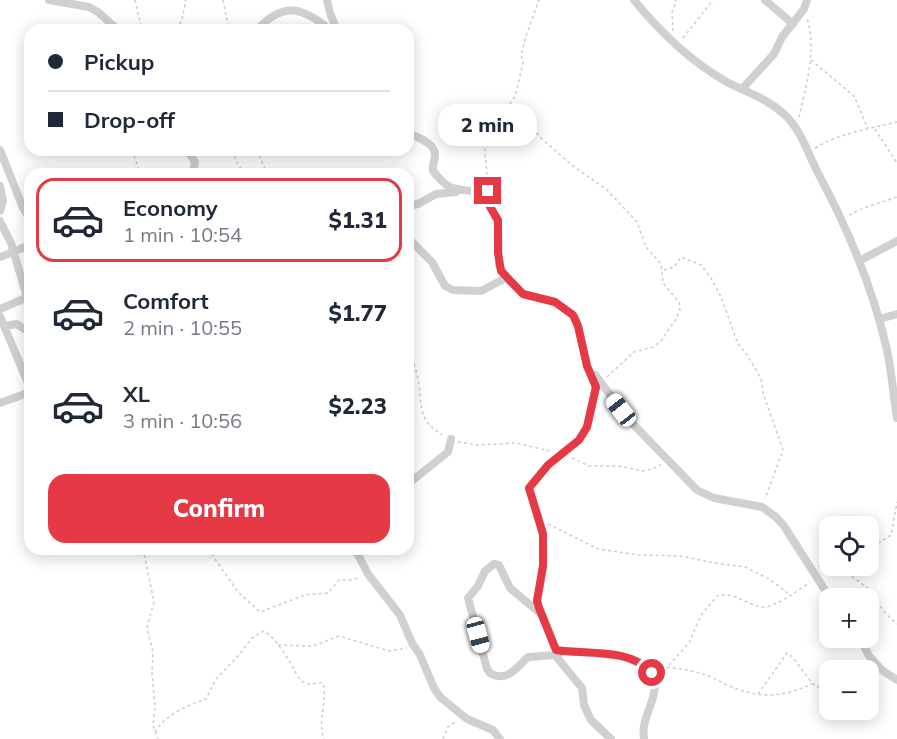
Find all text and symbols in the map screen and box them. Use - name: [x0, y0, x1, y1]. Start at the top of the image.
- text: Pickup: [84, 48, 154, 76]
- callout: 2 min: [438, 104, 538, 146]
- text: Drop-off: [84, 106, 175, 134]
- text: 2 min: [461, 112, 514, 137]
- route end: [474, 177, 501, 204]
- icon: car: [51, 193, 105, 247]
- text: Economy: [123, 194, 218, 222]
- text: $1.31: [328, 206, 387, 234]
- text: 1 min · 10:54: [123, 222, 242, 247]
- icon: car: [51, 286, 105, 340]
- text: Comfort: [123, 287, 209, 315]
- text: $1.77: [328, 299, 387, 327]
- text: 2 min · 10:55: [123, 315, 242, 340]
- icon: car: [51, 379, 105, 433]
- text: XL: [123, 380, 150, 408]
- car: [603, 390, 639, 430]
- text: $2.23: [328, 392, 387, 420]
- text: 3 min · 10:56: [123, 408, 242, 433]
- button: Confirm: [48, 474, 390, 543]
- map controls: [819, 516, 879, 720]
- button: locate: [819, 516, 879, 576]
- button: +: [819, 588, 879, 648]
- car: [465, 615, 491, 655]
- route start: [638, 659, 665, 686]
- button: −: [819, 660, 879, 720]

